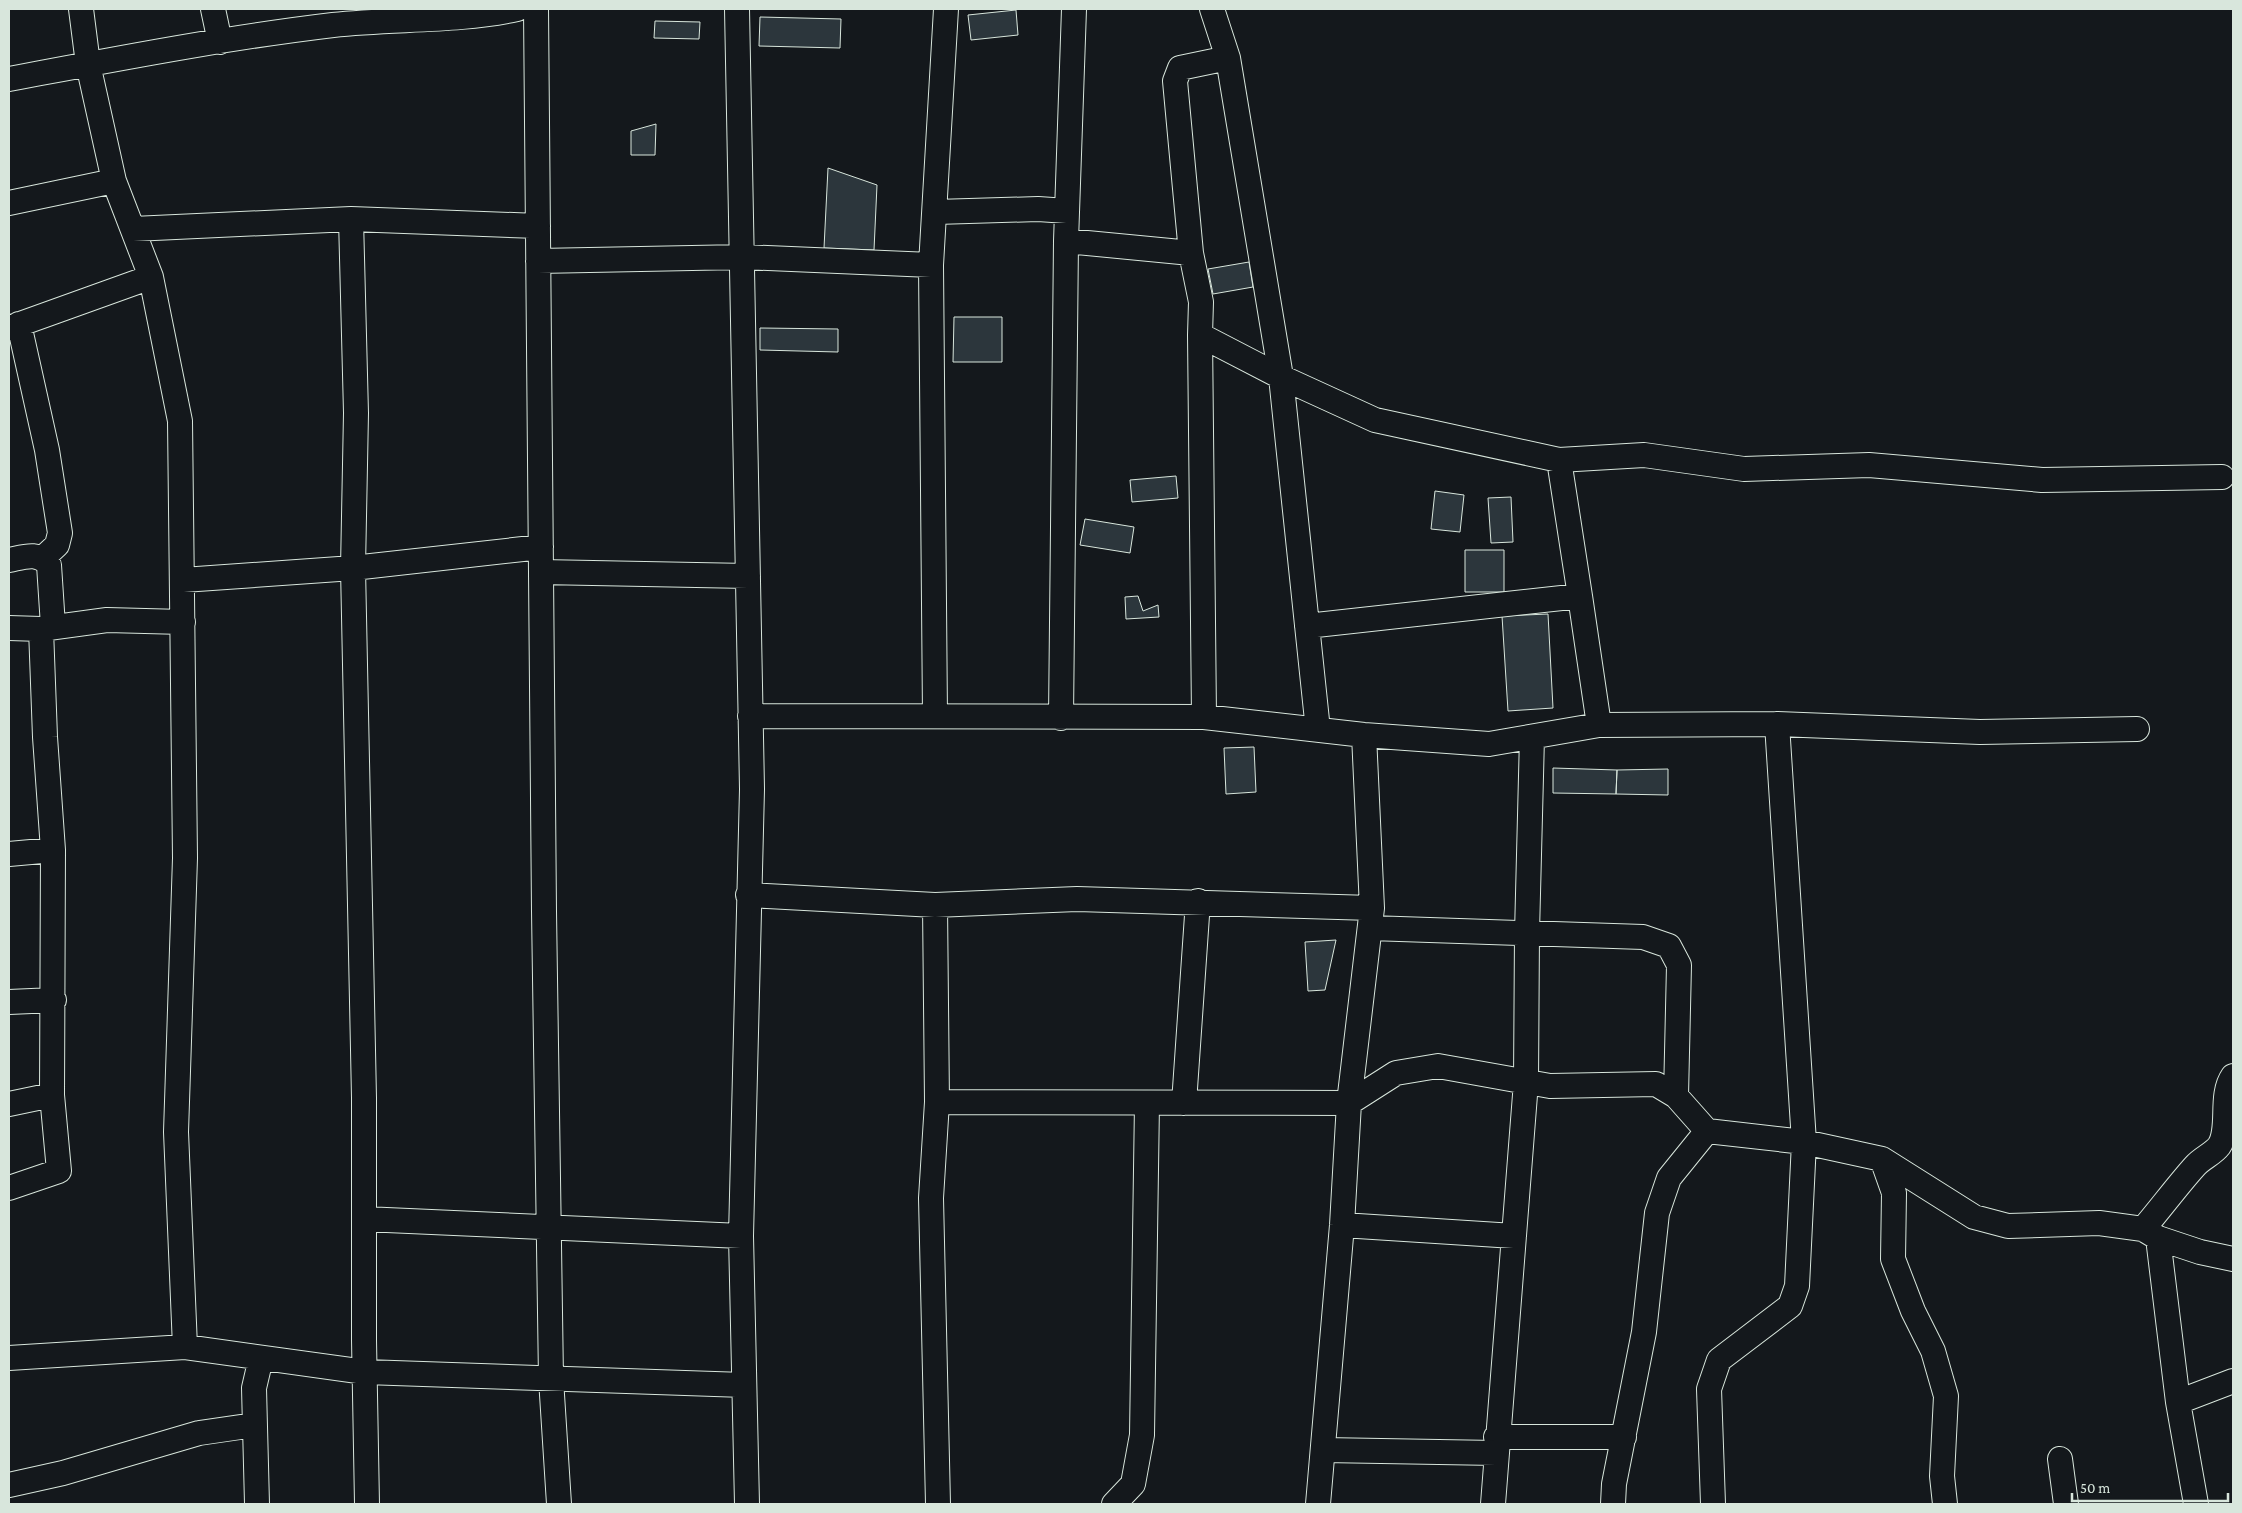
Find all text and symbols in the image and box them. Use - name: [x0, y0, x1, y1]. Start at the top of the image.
- scale bar: [2072, 1470, 2228, 1502]
- text: 50 m: [2080, 1480, 2110, 1496]

